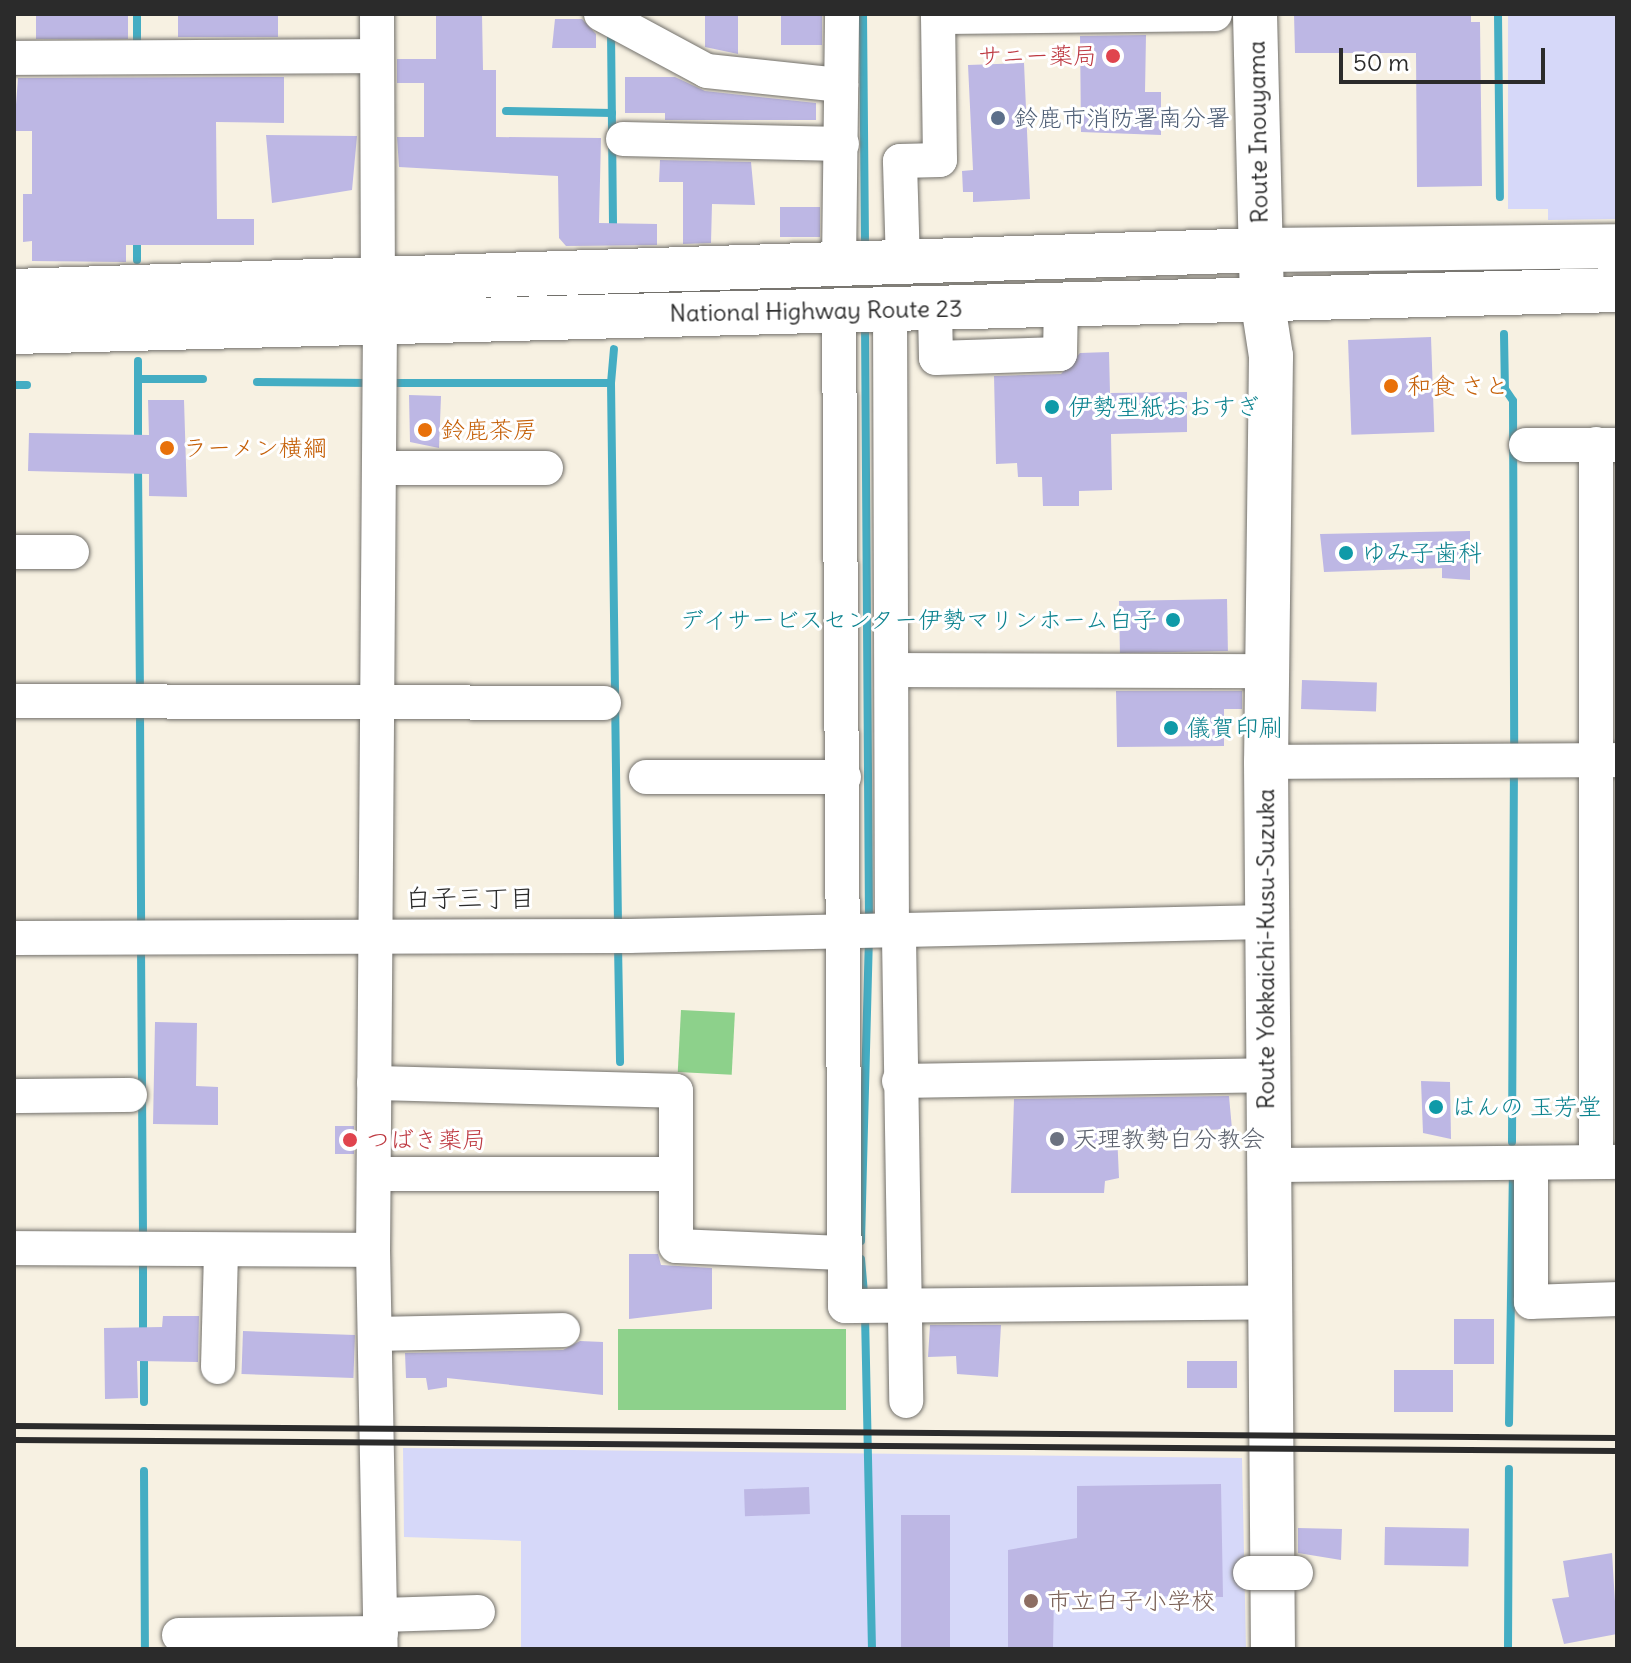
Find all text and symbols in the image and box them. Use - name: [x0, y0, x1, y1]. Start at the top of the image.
- scale bar: [1343, 32, 1549, 82]
- street label: Route Inouyama: [1242, 40, 1274, 224]
- place label: サニー薬局: [977, 42, 1097, 70]
- marker: サニー薬局: [1104, 47, 1122, 65]
- text: 50 m: [1353, 47, 1409, 77]
- place label: 鈴鹿市消防署南分署: [1014, 104, 1230, 132]
- marker: 鈴鹿市消防署南分署: [989, 109, 1007, 127]
- street label: National Highway Route 23: [669, 294, 963, 328]
- place label: 和食 さと: [1407, 372, 1509, 400]
- marker: 和食 さと: [1382, 377, 1400, 395]
- place label: 伊勢型紙おおすぎ: [1068, 393, 1260, 421]
- marker: 伊勢型紙おおすぎ: [1043, 398, 1061, 416]
- place label: 鈴鹿茶房: [441, 416, 537, 444]
- marker: 鈴鹿茶房: [416, 421, 434, 439]
- place label: ラーメン横綱: [183, 434, 327, 462]
- marker: ラーメン横綱: [158, 439, 176, 457]
- place label: ゆみ子歯科: [1362, 539, 1482, 567]
- marker: ゆみ子歯科: [1337, 544, 1355, 562]
- place label: デイサービスセンター伊勢マリンホーム白子: [677, 606, 1157, 634]
- marker: デイサービスセンター伊勢マリンホーム白子: [1164, 611, 1182, 629]
- place label: 儀賀印刷: [1187, 714, 1283, 742]
- marker: 儀賀印刷: [1162, 719, 1180, 737]
- street label: Route Yokkaichi-Kusu-Suzuka: [1252, 789, 1280, 1109]
- district label: 白子三丁目: [405, 882, 535, 914]
- place label: はんの 玉芳堂: [1452, 1093, 1602, 1121]
- marker: はんの 玉芳堂: [1427, 1098, 1445, 1116]
- place label: 天理教勢白分教会: [1073, 1125, 1265, 1153]
- place label: つばき薬局: [366, 1126, 486, 1154]
- marker: 天理教勢白分教会: [1048, 1130, 1066, 1148]
- marker: つばき薬局: [341, 1131, 359, 1149]
- place label: 市立白子小学校: [1047, 1587, 1215, 1615]
- marker: 市立白子小学校: [1022, 1592, 1040, 1610]

